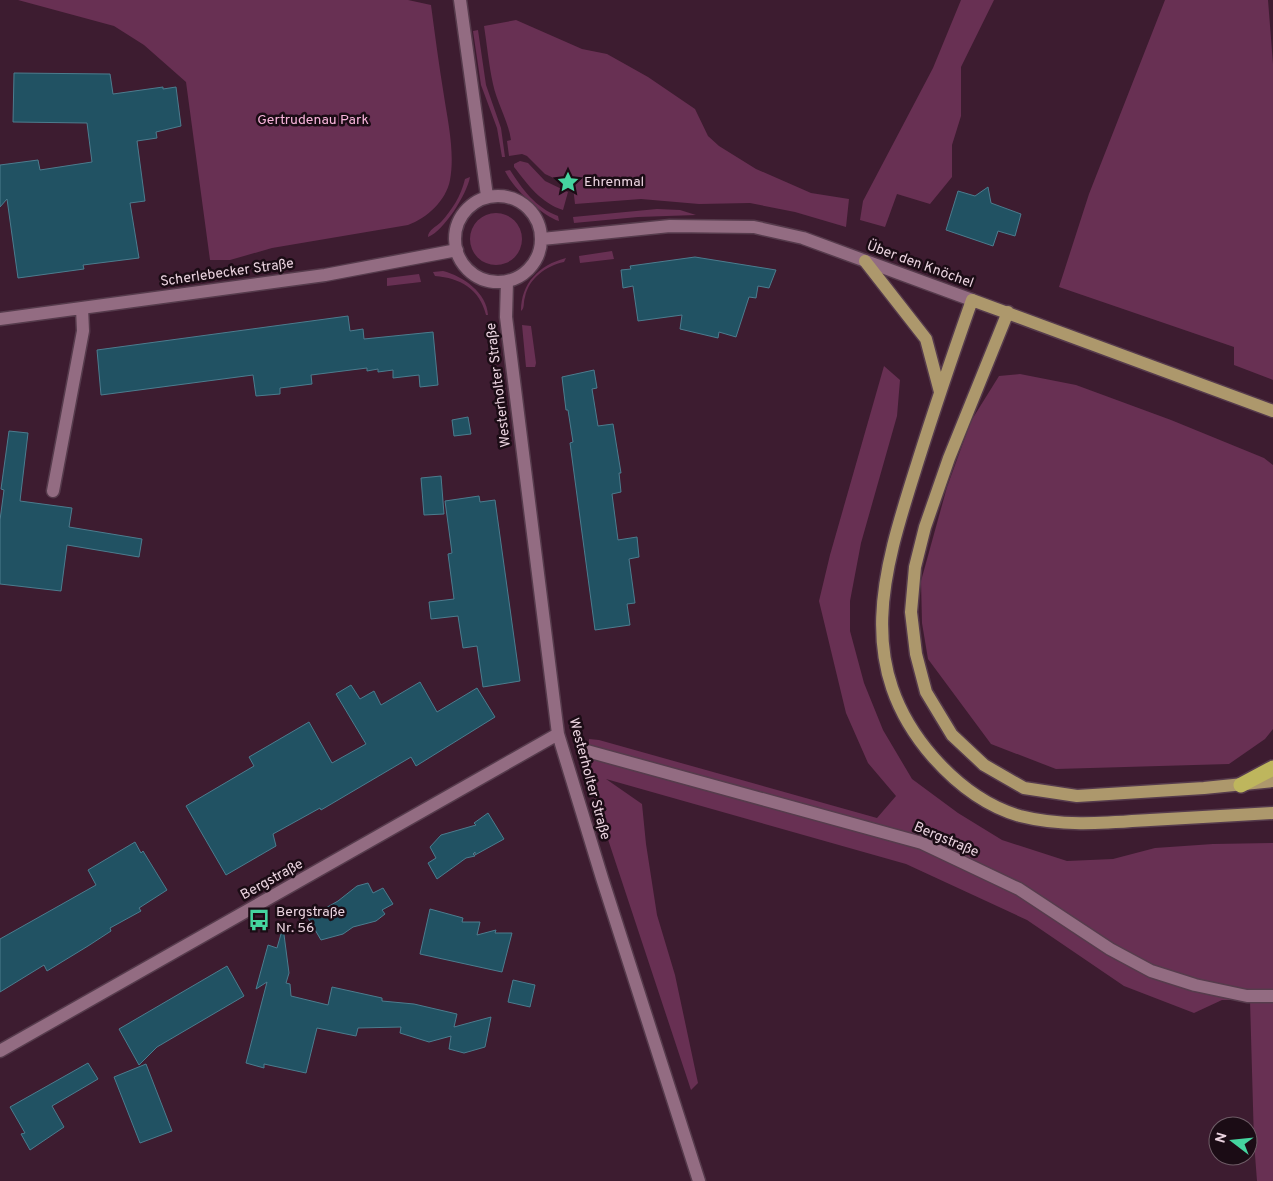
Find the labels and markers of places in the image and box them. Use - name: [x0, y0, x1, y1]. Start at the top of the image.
- place icon: Ehrenmal: [555, 169, 581, 195]
- place label: Ehrenmal: [584, 174, 644, 191]
- place label: Bergstraße Nr. 56: [276, 904, 345, 937]
- bus stop icon: Bergstraße Nr. 56: [246, 907, 272, 933]

